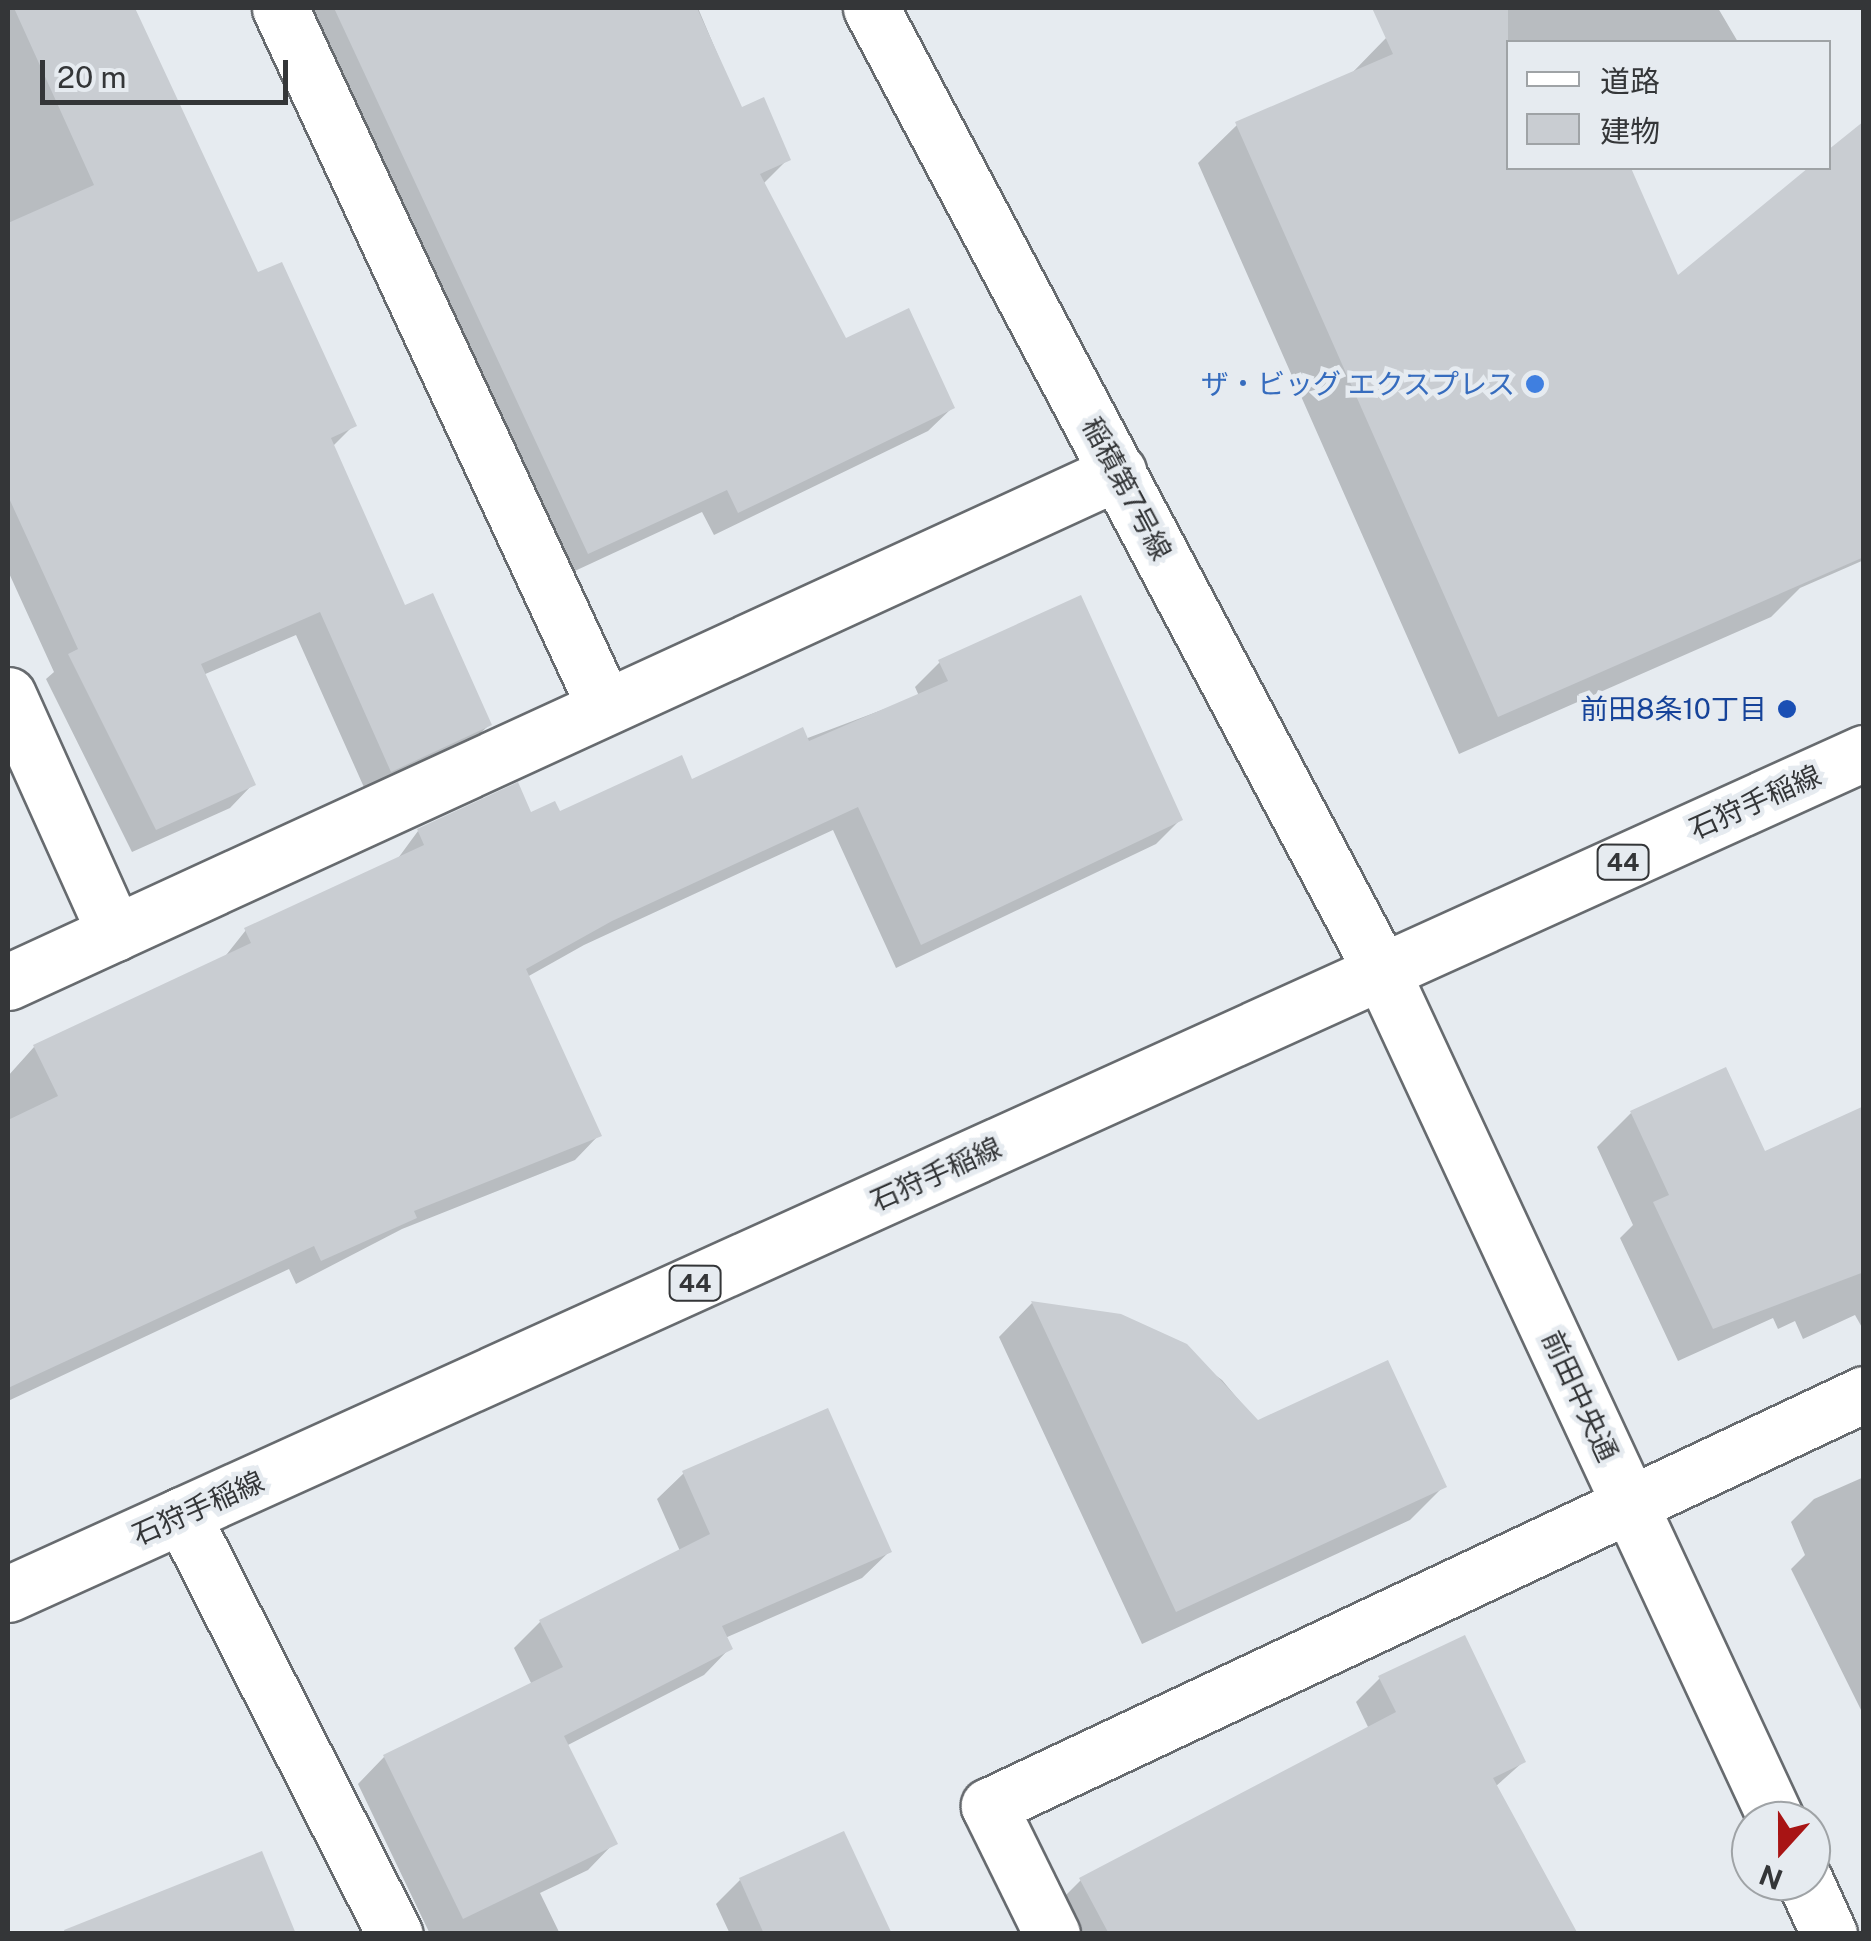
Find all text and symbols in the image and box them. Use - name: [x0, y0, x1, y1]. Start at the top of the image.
- scale bar: [45, 40, 292, 102]
- legend: [1506, 40, 1831, 170]
- text: 20 m: [57, 59, 126, 95]
- text: 道路: [1600, 63, 1660, 99]
- text: 建物: [1600, 113, 1660, 149]
- place label: ザ・ビッグ エクスプレス: [1200, 367, 1515, 401]
- marker: ザ・ビッグ エクスプレス: [1524, 373, 1546, 395]
- street label: 稲積第7号線: [1075, 412, 1179, 566]
- place label: 前田8条10丁目: [1580, 692, 1767, 726]
- marker: 前田8条10丁目: [1776, 698, 1798, 720]
- street label: 石狩手稲線: [1684, 758, 1826, 846]
- road number: 44: [1596, 842, 1650, 882]
- street label: 石狩手稲線: [865, 1130, 1007, 1218]
- road number: 44: [668, 1263, 722, 1303]
- street label: 前田中央通: [1535, 1325, 1625, 1467]
- street label: 石狩手稲線: [127, 1464, 269, 1552]
- north arrow: [1731, 1801, 1831, 1901]
- text: N: [1755, 1858, 1787, 1897]

